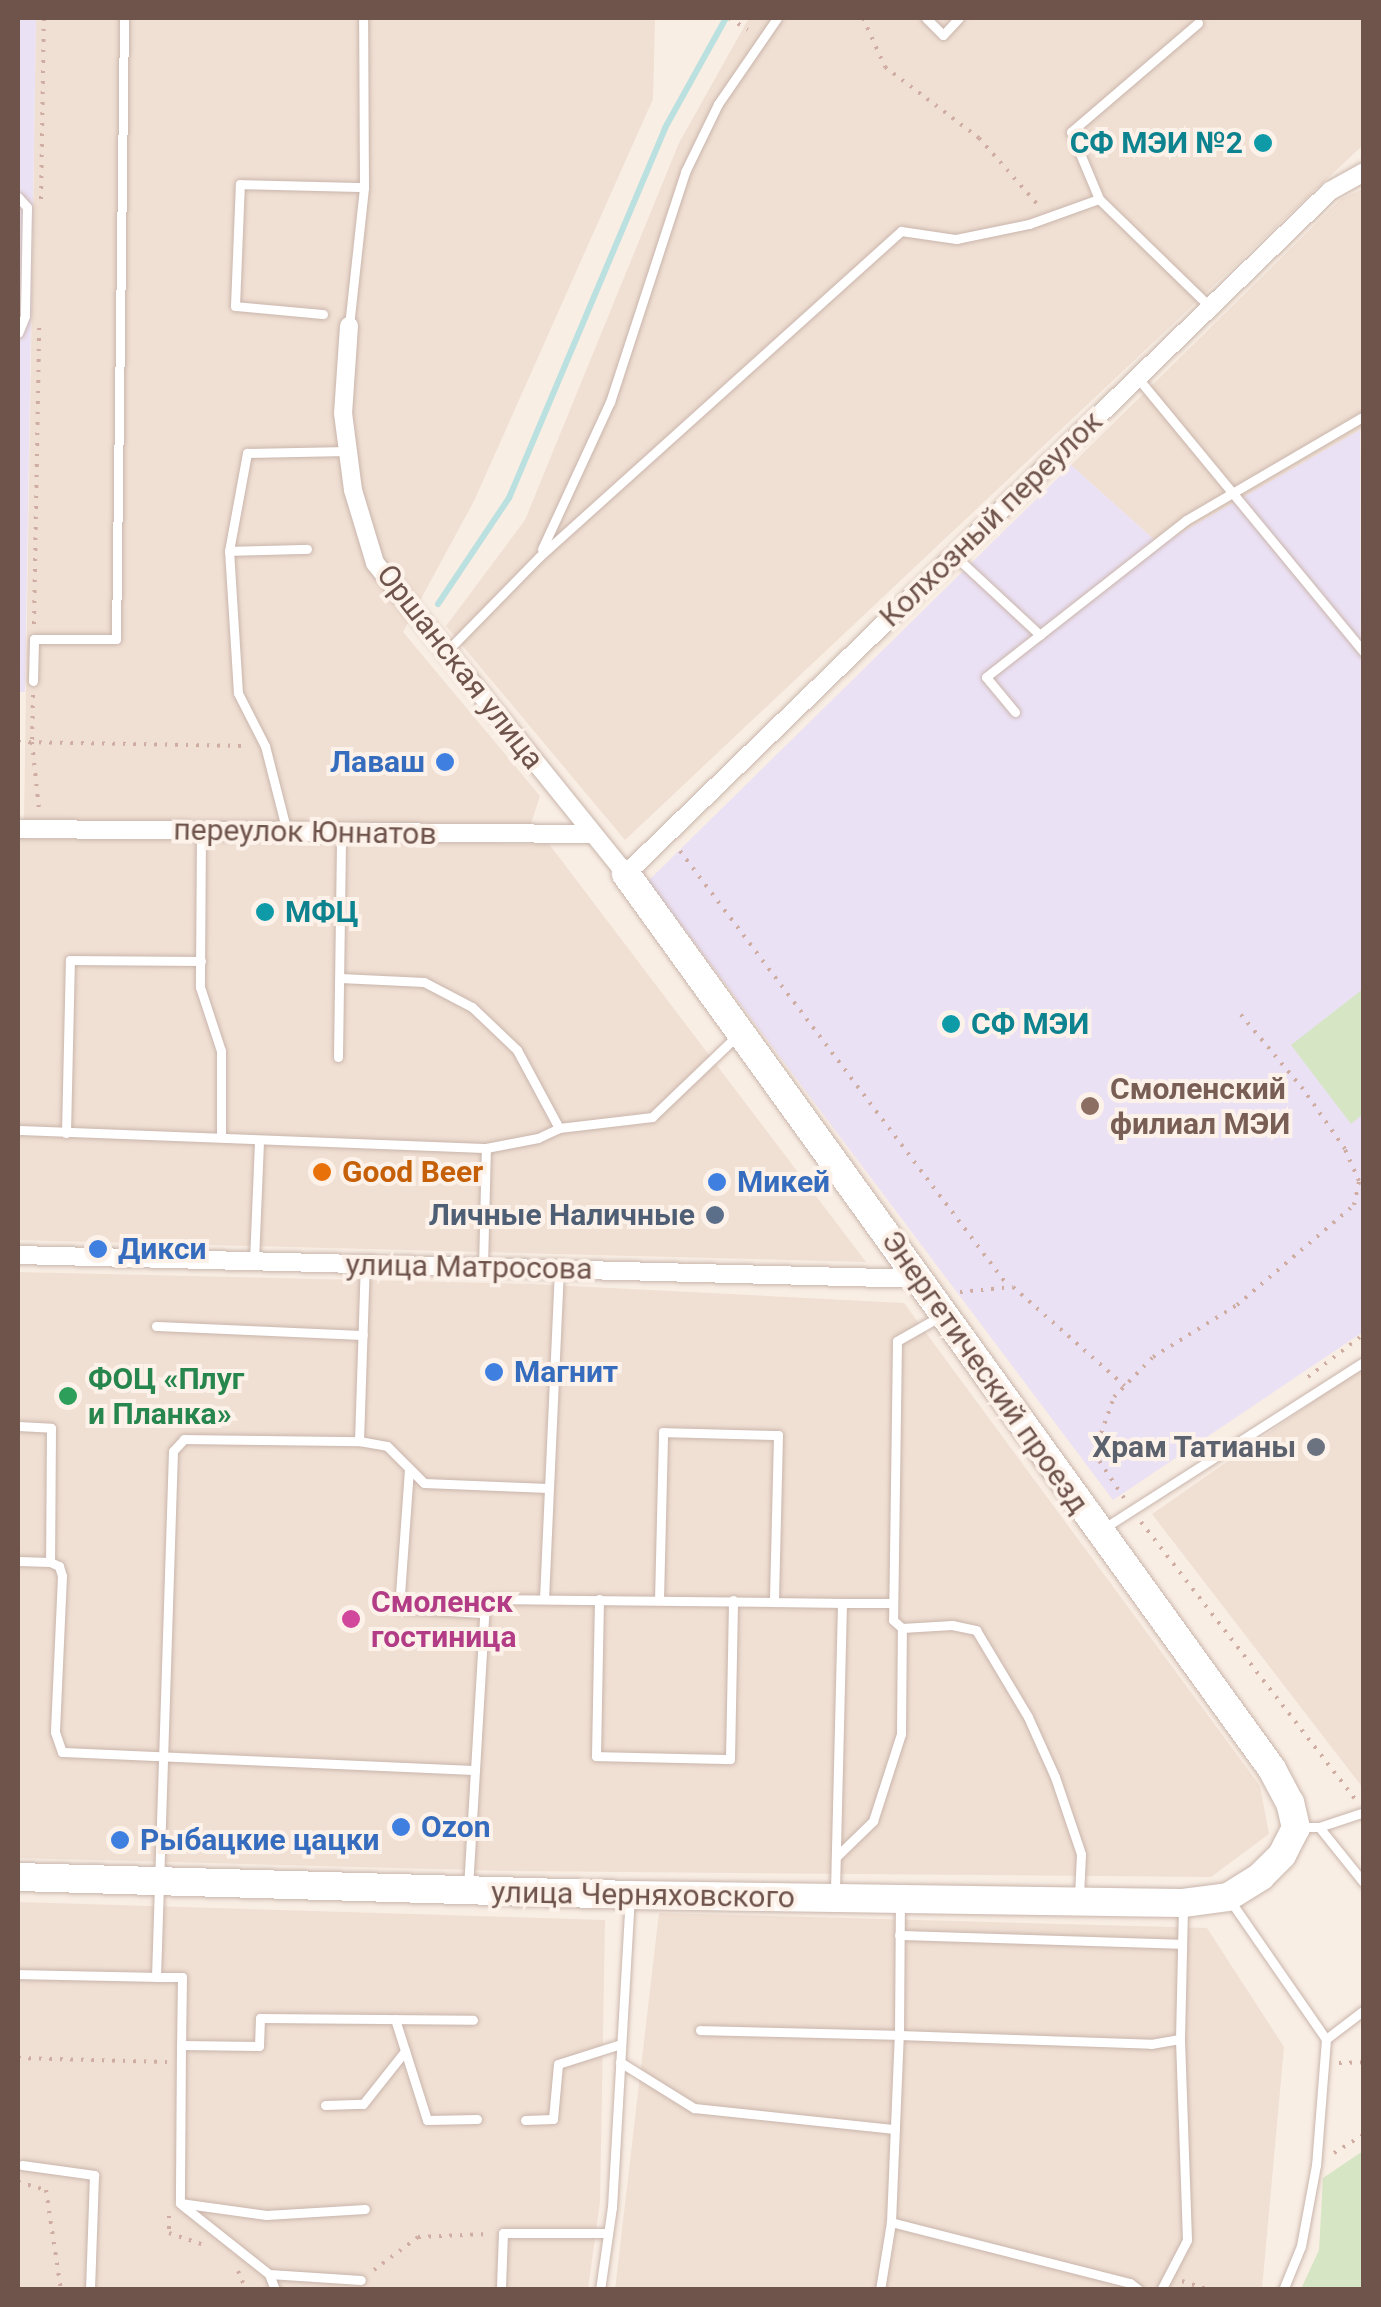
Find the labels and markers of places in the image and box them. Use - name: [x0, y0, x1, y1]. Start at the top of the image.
- place label: СФ МЭИ №2: [1070, 125, 1243, 161]
- marker: СФ МЭИ №2: [1252, 132, 1274, 154]
- place label: Лаваш: [330, 744, 425, 780]
- marker: Лаваш: [434, 751, 456, 773]
- place label: МФЦ: [285, 894, 359, 930]
- marker: МФЦ: [254, 901, 276, 923]
- place label: СФ МЭИ: [971, 1006, 1089, 1042]
- marker: СФ МЭИ: [940, 1013, 962, 1035]
- place label: Смоленский филиал МЭИ: [1110, 1071, 1290, 1142]
- marker: Смоленский филиал МЭИ: [1079, 1095, 1101, 1117]
- place label: Good Beer: [342, 1154, 483, 1190]
- marker: Good Beer: [311, 1161, 333, 1183]
- place label: Микей: [737, 1164, 830, 1200]
- marker: Микей: [706, 1171, 728, 1193]
- place label: Личные Наличные: [429, 1197, 695, 1233]
- marker: Личные Наличные: [704, 1204, 726, 1226]
- place label: Дикси: [118, 1231, 207, 1267]
- marker: Дикси: [87, 1238, 109, 1260]
- place label: Магнит: [514, 1354, 618, 1390]
- place label: ФОЦ «Плуг и Планка»: [88, 1361, 244, 1432]
- marker: Магнит: [483, 1361, 505, 1383]
- marker: ФОЦ «Плуг и Планка»: [57, 1385, 79, 1407]
- place label: Храм Татианы: [1091, 1429, 1296, 1465]
- marker: Храм Татианы: [1305, 1436, 1327, 1458]
- place label: Смоленск гостиница: [371, 1584, 516, 1654]
- marker: Смоленск гостиница: [340, 1608, 362, 1630]
- place label: Ozon: [421, 1809, 490, 1845]
- marker: Ozon: [390, 1816, 412, 1838]
- place label: Рыбацкие цацки: [140, 1822, 380, 1858]
- marker: Рыбацкие цацки: [109, 1829, 131, 1851]

